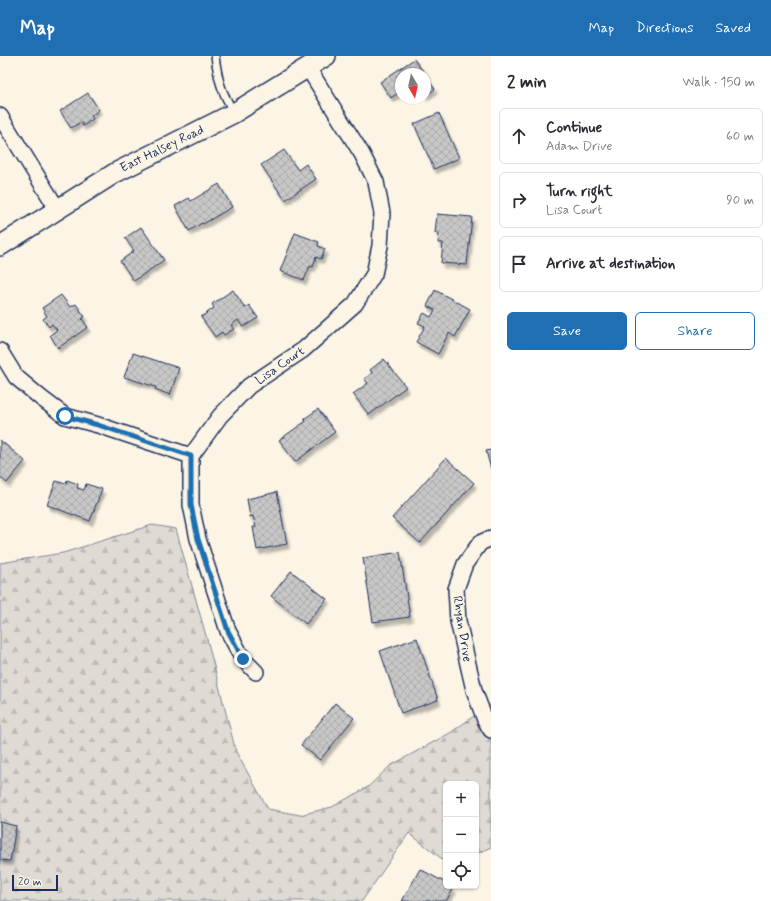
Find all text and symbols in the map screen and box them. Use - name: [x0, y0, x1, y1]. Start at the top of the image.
- text: Map: [20, 16, 55, 41]
- text: Map: [588, 19, 614, 37]
- text: Directions: [636, 19, 694, 37]
- text: Saved: [716, 19, 751, 37]
- north arrow: [395, 68, 431, 104]
- text: 2 min: [507, 71, 547, 93]
- text: Walk · 150 m: [682, 74, 755, 91]
- text: Continue: [546, 118, 602, 138]
- street label: East Halsey Road: [117, 121, 207, 177]
- icon: ahead: [508, 125, 530, 147]
- text: 60 m: [726, 128, 754, 145]
- text: Adam Drive: [546, 138, 612, 155]
- text: Turn right: [546, 182, 613, 202]
- icon: right: [508, 189, 530, 211]
- text: 90 m: [726, 192, 754, 209]
- text: Lisa Court: [546, 202, 602, 219]
- icon: arrive: [508, 253, 530, 275]
- text: Arrive at destination: [546, 254, 675, 274]
- button: Save: [507, 312, 627, 350]
- button: Share: [635, 312, 755, 350]
- street label: Lisa Court: [252, 343, 308, 389]
- route start: [56, 407, 74, 425]
- street label: Rhyan Drive: [448, 595, 476, 663]
- route end: [234, 650, 252, 668]
- map controls: [443, 781, 479, 889]
- button: +: [443, 781, 479, 817]
- button: −: [443, 817, 479, 853]
- button: locate: [443, 853, 479, 889]
- scale bar: [12, 873, 58, 892]
- text: 20 m: [18, 875, 41, 889]

